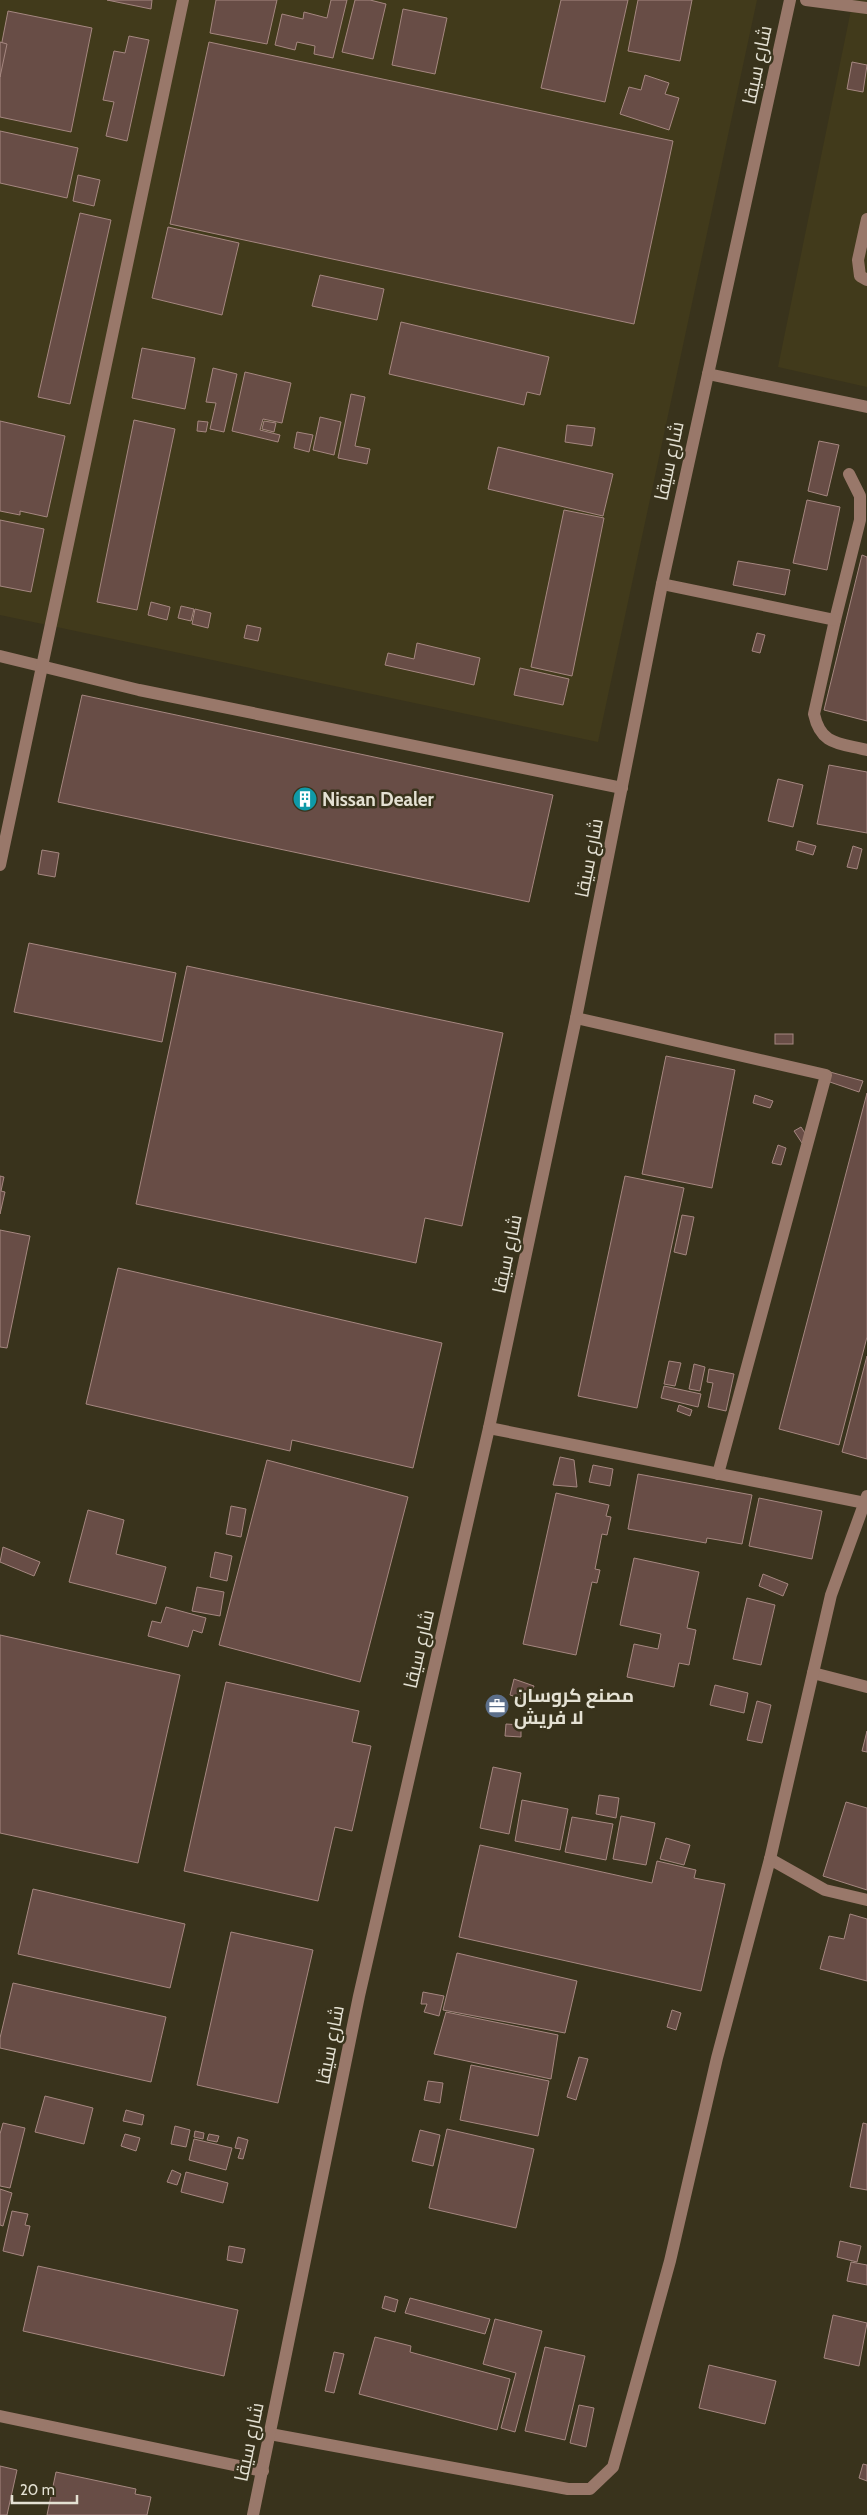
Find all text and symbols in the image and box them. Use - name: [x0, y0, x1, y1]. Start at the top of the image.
- street label: شارع سيقا: [737, 23, 779, 107]
- street label: شارع سيقا: [649, 419, 691, 503]
- building icon: Nissan Dealer: [292, 786, 318, 812]
- place label: Nissan Dealer: [322, 788, 435, 811]
- street label: شارع سيقا: [570, 816, 610, 900]
- street label: شارع سيقا: [487, 1212, 529, 1296]
- street label: شارع سيقا: [399, 1607, 441, 1691]
- place label: مصنع كروسان لا فريش: [514, 1684, 634, 1729]
- office icon: مصنع كروسان لا فريش: [484, 1693, 510, 1719]
- street label: شارع سيقا: [311, 2003, 351, 2087]
- street label: شارع سيقا: [229, 2400, 271, 2484]
- scale bar: [12, 2472, 78, 2504]
- text: 20 m: [20, 2481, 55, 2499]

